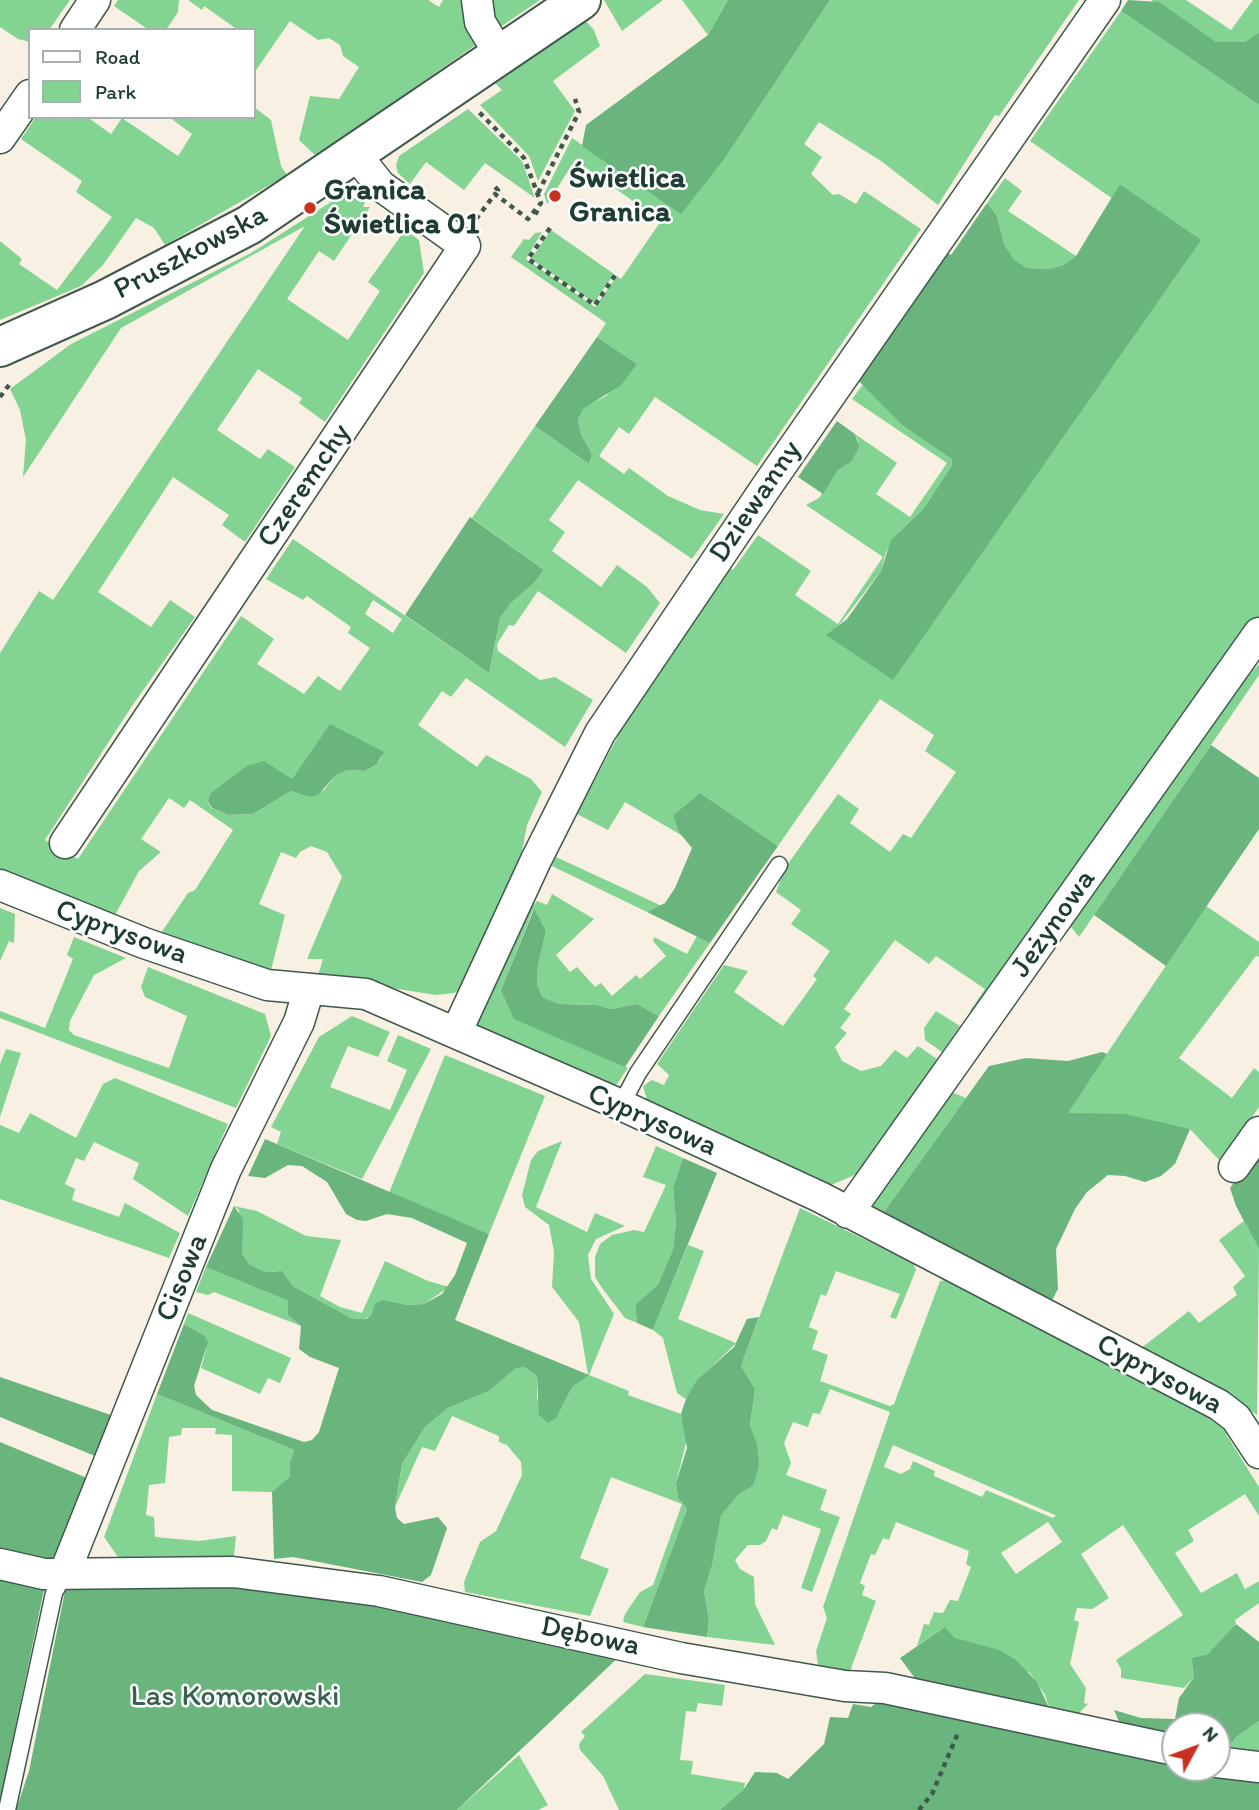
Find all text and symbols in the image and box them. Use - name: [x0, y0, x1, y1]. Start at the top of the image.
- legend: [28, 28, 256, 119]
- text: Road: [95, 44, 140, 69]
- text: Park: [95, 79, 136, 104]
- place label: Świetlica Granica: [569, 161, 685, 232]
- place label: Granica Świetlica 01: [324, 173, 479, 244]
- marker: Świetlica Granica: [547, 188, 563, 204]
- street label: Pruszkowska: [108, 198, 274, 308]
- marker: Granica Świetlica 01: [302, 200, 318, 216]
- street label: Czeremchy: [250, 417, 360, 555]
- street label: Dziewanny: [702, 434, 810, 570]
- street label: Jeżynowa: [1004, 863, 1104, 985]
- street label: Cyprysowa: [50, 893, 192, 973]
- street label: Cyprysowa: [582, 1077, 722, 1165]
- street label: Cisowa: [149, 1229, 217, 1327]
- street label: Cyprysowa: [1090, 1327, 1228, 1423]
- street label: Dębowa: [537, 1609, 643, 1665]
- park label: Las Komorowski: [130, 1679, 340, 1715]
- north arrow: [1161, 1712, 1231, 1782]
- text: N: [1198, 1722, 1224, 1747]

